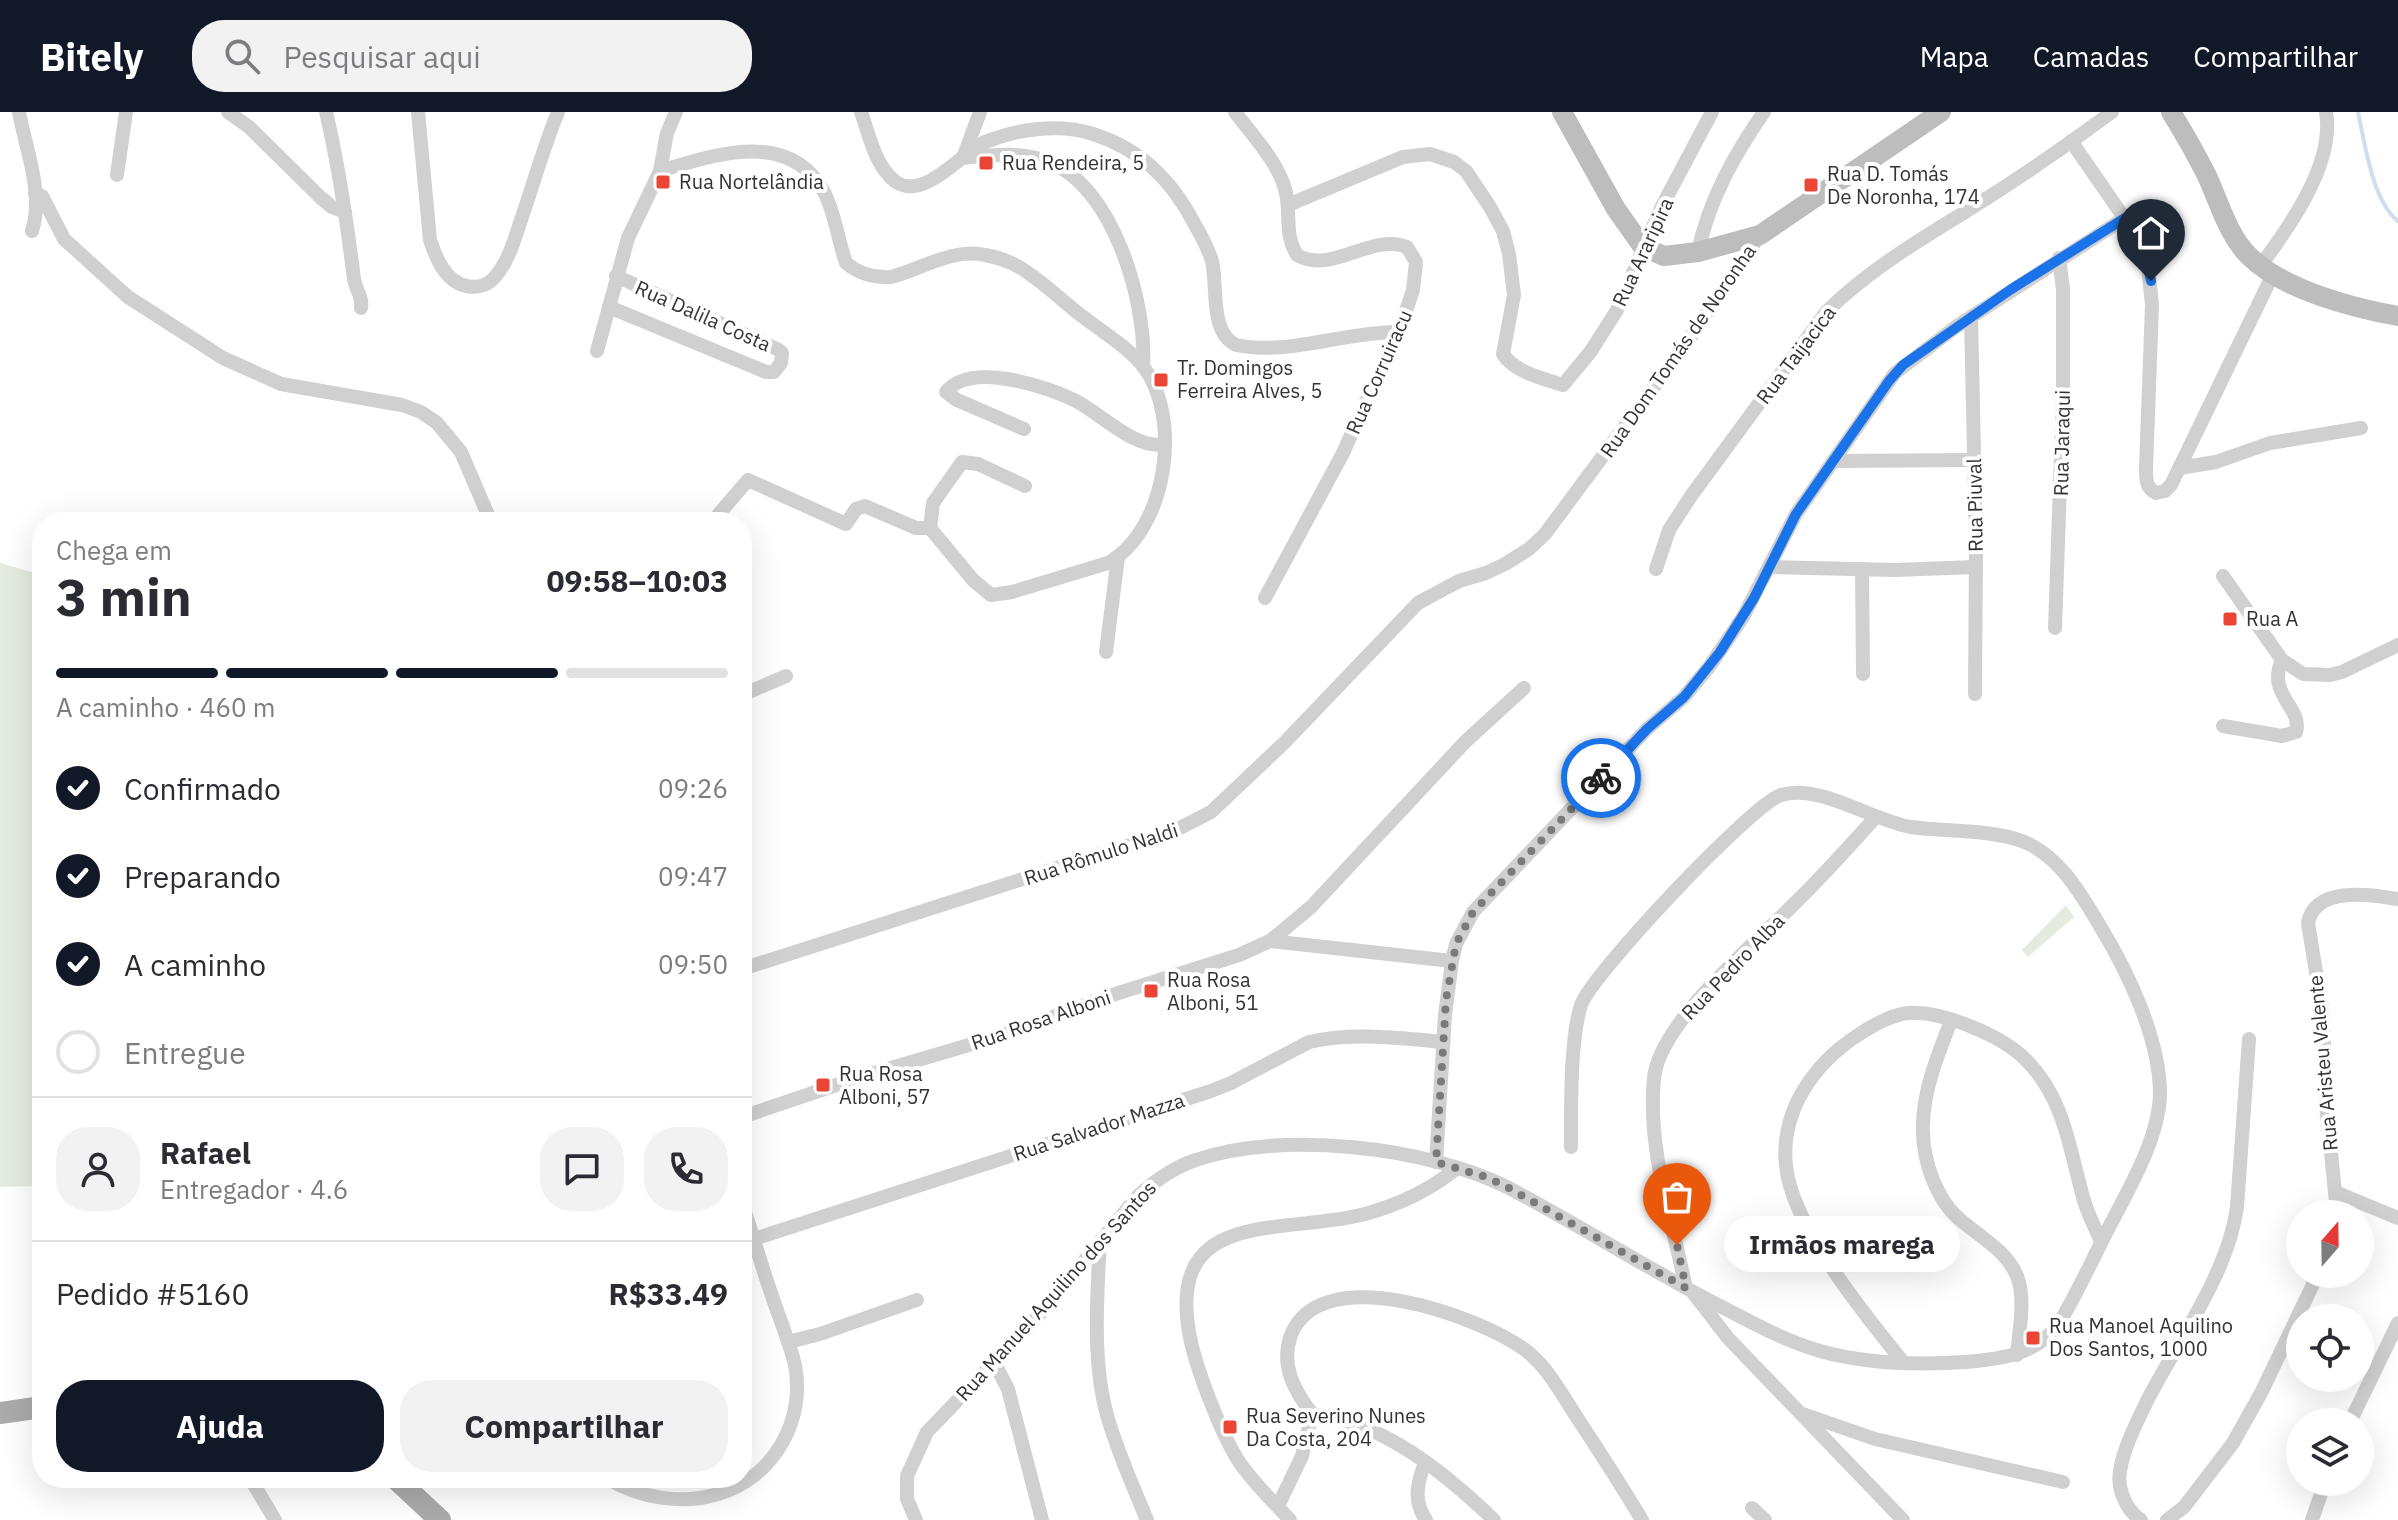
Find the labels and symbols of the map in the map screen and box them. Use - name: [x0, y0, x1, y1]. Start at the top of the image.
- place label: Rua Rendeira, 5: [1002, 149, 1144, 176]
- marker: Rua Rendeira, 5: [977, 154, 995, 172]
- place label: Rua D. Tomás De Noronha, 174: [1827, 160, 1980, 210]
- place label: Rua Nortelândia: [679, 168, 824, 195]
- marker: Rua Nortelândia: [654, 173, 672, 191]
- marker: Rua D. Tomás De Noronha, 174: [1802, 176, 1820, 194]
- street label: Rua Araripira: [1606, 193, 1680, 311]
- pin: [2117, 199, 2185, 281]
- street label: Rua Dom Tomás de Noronha: [1593, 238, 1762, 463]
- street label: Rua Dalila Costa: [631, 274, 776, 358]
- street label: Rua Taijacica: [1750, 300, 1842, 409]
- street label: Rua Corruiracu: [1339, 305, 1418, 438]
- place label: Tr. Domingos Ferreira Alves, 5: [1177, 354, 1322, 404]
- marker: Tr. Domingos Ferreira Alves, 5: [1152, 371, 1170, 389]
- street label: Rua Jaraqui: [2047, 390, 2076, 496]
- street label: Rua Piuval: [1960, 458, 1989, 552]
- place label: Rua A: [2246, 605, 2299, 632]
- marker: Rua A: [2221, 610, 2239, 628]
- courier: [1561, 738, 1641, 818]
- street label: Rua Rômulo Naldi: [1020, 816, 1181, 891]
- street label: Rua Pedro Alba: [1675, 908, 1790, 1026]
- place label: Rua Rosa Alboni, 51: [1167, 966, 1259, 1016]
- street label: Rua Aristeu Valente: [2301, 974, 2344, 1152]
- marker: Rua Rosa Alboni, 51: [1142, 982, 1160, 1000]
- street label: Rua Rosa Alboni: [968, 983, 1114, 1056]
- place label: Rua Rosa Alboni, 57: [839, 1060, 931, 1110]
- marker: Rua Rosa Alboni, 57: [814, 1076, 832, 1094]
- street label: Rua Salvador Mazza: [1010, 1086, 1188, 1167]
- pin: [1643, 1163, 1711, 1245]
- street label: Rua Manuel Aquilino dos Santos: [949, 1175, 1162, 1407]
- north arrow: [2286, 1200, 2374, 1288]
- callout: Irmãos marega: [1725, 1217, 1961, 1273]
- place label: Rua Manoel Aquilino Dos Santos, 1000: [2049, 1312, 2233, 1362]
- marker: Rua Manoel Aquilino Dos Santos, 1000: [2024, 1329, 2042, 1347]
- place label: Rua Severino Nunes Da Costa, 204: [1246, 1402, 1426, 1452]
- marker: Rua Severino Nunes Da Costa, 204: [1221, 1418, 1239, 1436]

